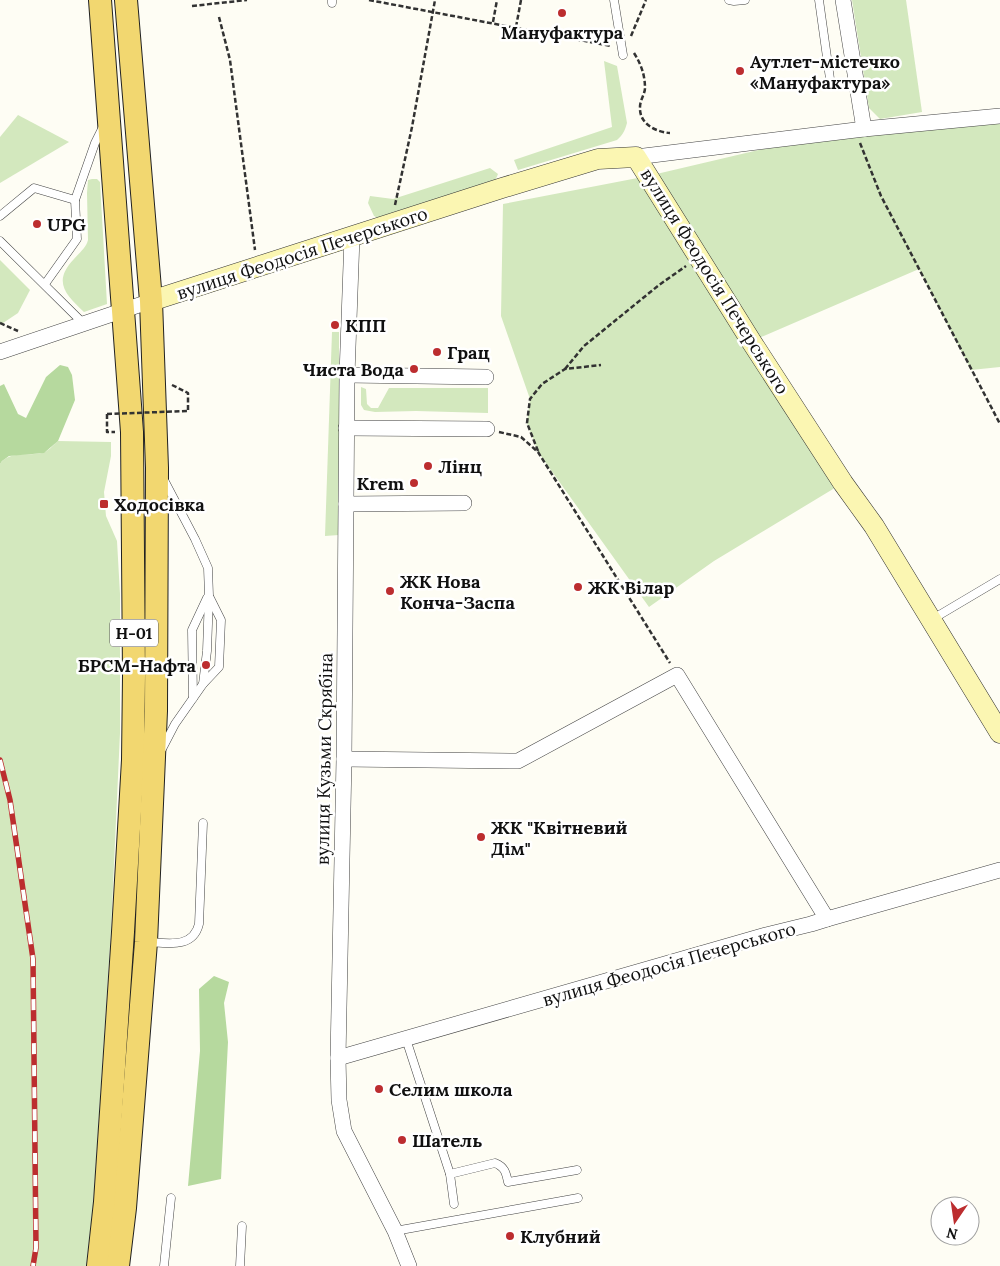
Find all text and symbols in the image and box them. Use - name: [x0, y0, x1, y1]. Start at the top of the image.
- marker: Мануфактура: [556, 7, 568, 19]
- place label: Мануфактура: [501, 21, 624, 44]
- place label: Аутлет-містечко «Мануфактура»: [750, 50, 900, 94]
- marker: Аутлет-містечко «Мануфактура»: [734, 65, 746, 77]
- street label: вулиця Феодосія Печерського: [636, 164, 794, 398]
- street label: вулиця Феодосія Печерського: [174, 202, 430, 304]
- place label: UPG: [47, 213, 86, 236]
- marker: UPG: [31, 218, 43, 230]
- place label: КПП: [345, 314, 386, 337]
- marker: КПП: [329, 319, 341, 331]
- place label: Грац: [447, 341, 490, 364]
- marker: Грац: [431, 346, 443, 358]
- place label: Чиста Вода: [303, 358, 405, 381]
- marker: Чиста Вода: [408, 363, 420, 375]
- place label: Лінц: [438, 455, 482, 478]
- marker: Лінц: [422, 460, 434, 472]
- place label: Krem: [356, 472, 404, 495]
- marker: Krem: [408, 477, 420, 489]
- place label: Ходосівка: [114, 493, 205, 516]
- marker: Ходосівка: [98, 498, 110, 510]
- place label: ЖК Нова Конча-Заспа: [400, 570, 515, 614]
- place label: ЖК Вілар: [588, 576, 675, 599]
- marker: ЖК Вілар: [572, 581, 584, 593]
- marker: ЖК Нова Конча-Заспа: [384, 585, 396, 597]
- road number: Н-01: [110, 620, 158, 646]
- street label: вулиця Кузьми Скрябіна: [311, 653, 337, 865]
- place label: БРСМ-Нафта: [78, 654, 197, 677]
- marker: БРСМ-Нафта: [200, 659, 212, 671]
- place label: ЖК "Квітневий Дім": [491, 816, 628, 860]
- marker: ЖК "Квітневий Дім": [475, 831, 487, 843]
- street label: вулиця Феодосія Печерського: [540, 917, 798, 1011]
- place label: Селим школа: [389, 1078, 513, 1101]
- marker: Селим школа: [373, 1083, 385, 1095]
- place label: Шатель: [412, 1129, 482, 1152]
- marker: Шатель: [396, 1134, 408, 1146]
- north arrow: [930, 1196, 980, 1246]
- text: N: [945, 1224, 959, 1244]
- place label: Клубний: [520, 1225, 601, 1248]
- marker: Клубний: [504, 1230, 516, 1242]

